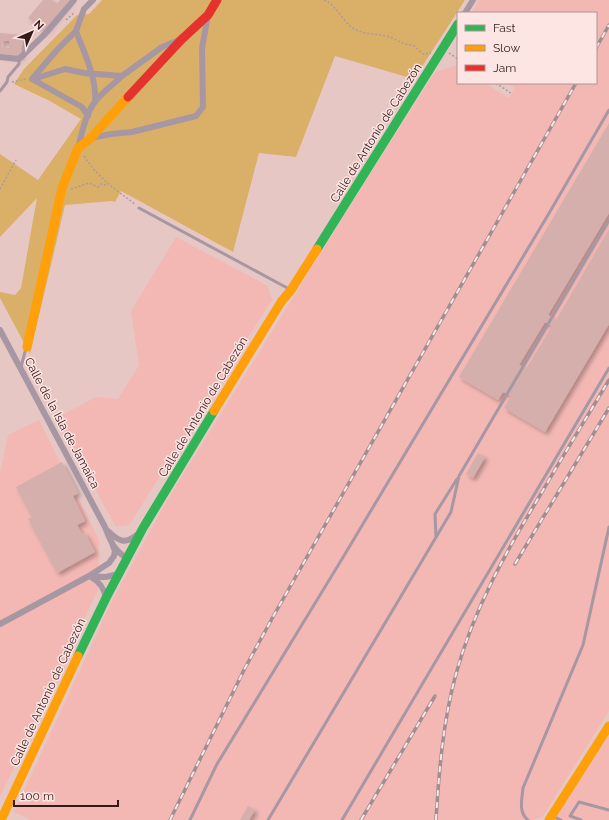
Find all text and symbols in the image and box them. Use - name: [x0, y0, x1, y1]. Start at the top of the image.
- north arrow: [12, 12, 52, 52]
- legend: [457, 12, 597, 84]
- text: N: [31, 18, 46, 33]
- text: Fast: [493, 21, 516, 35]
- text: Slow: [493, 41, 520, 55]
- street label: Calle de Antonio de Cabezón: [327, 61, 425, 205]
- text: Jam: [493, 61, 516, 75]
- street label: Calle de Antonio de Cabezón: [156, 334, 250, 480]
- street label: Calle de la Isla de Jamaica: [22, 355, 102, 491]
- street label: Calle de Antonio de Cabezón: [8, 616, 88, 768]
- scale bar: [14, 782, 118, 808]
- text: 100 m: [20, 789, 54, 803]

